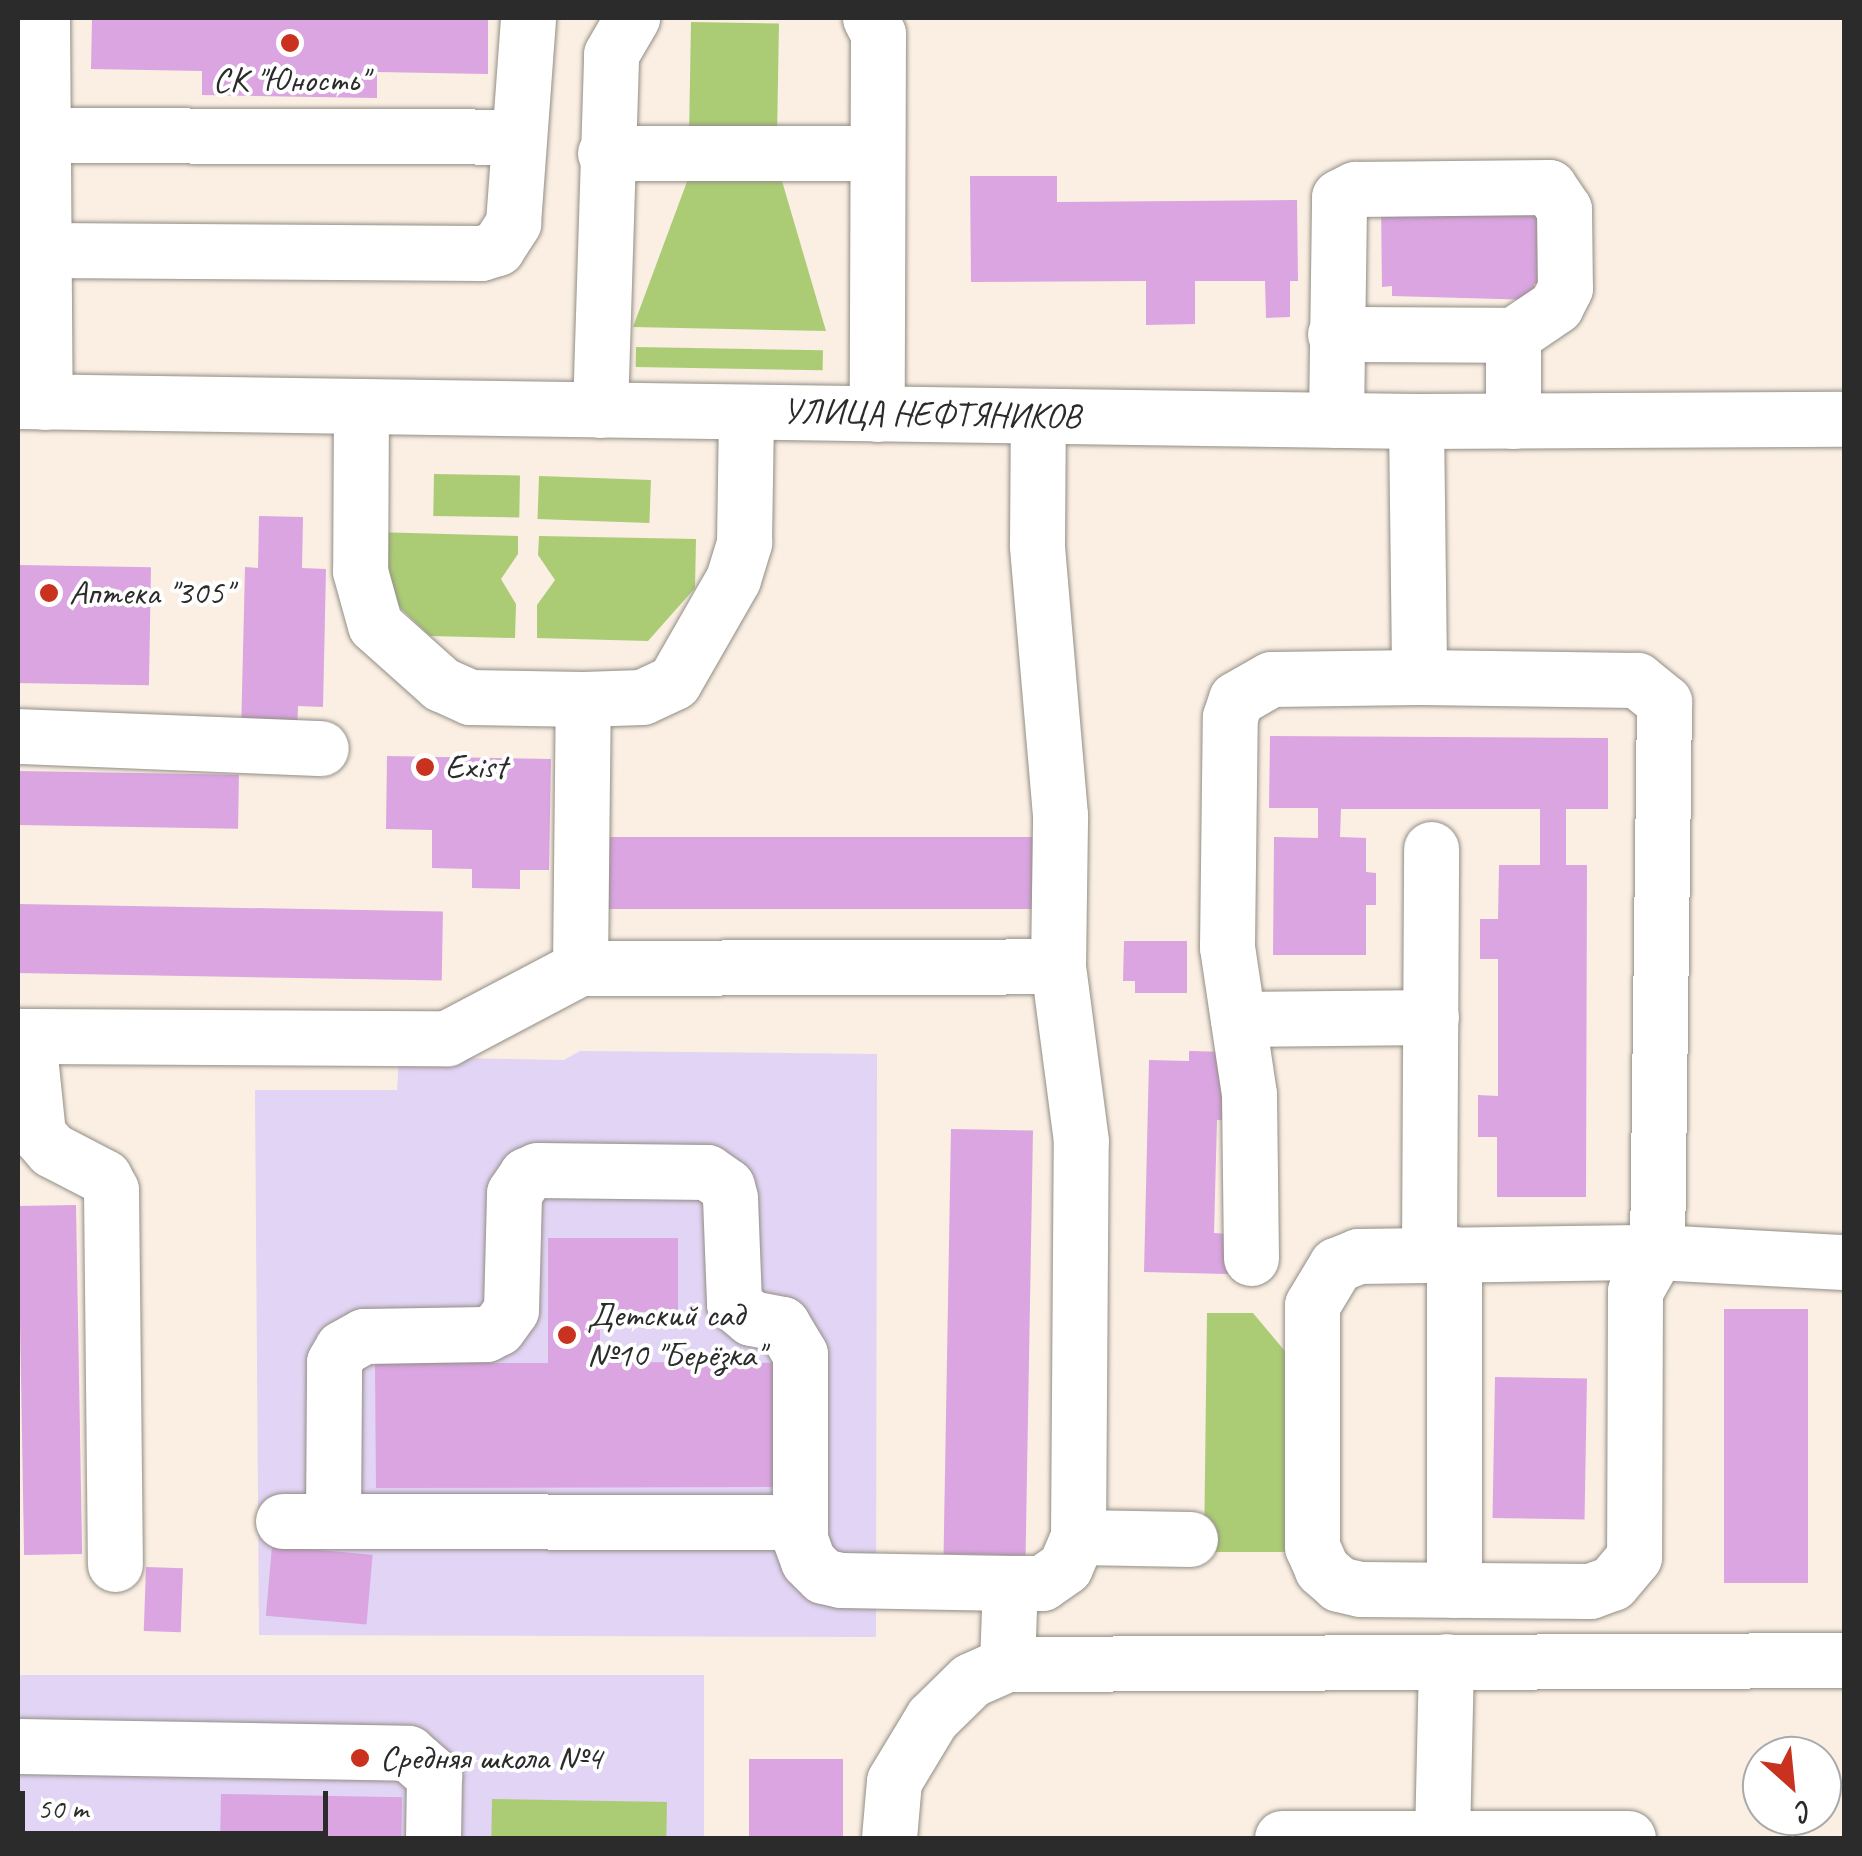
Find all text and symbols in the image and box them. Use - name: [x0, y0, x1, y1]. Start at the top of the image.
- marker: СК "Юность": [279, 32, 301, 54]
- place label: СК "Юность": [213, 59, 367, 101]
- street label: УЛИЦА НЕФТЯНИКОВ: [780, 390, 1082, 438]
- place label: Аптека "305": [69, 572, 232, 614]
- marker: Аптека "305": [38, 582, 60, 604]
- place label: Exist: [445, 746, 506, 788]
- marker: Exist: [414, 756, 436, 778]
- place label: Детский сад №10 "Берёзка": [587, 1294, 764, 1376]
- marker: Детский сад №10 "Берёзка": [556, 1324, 578, 1346]
- north arrow: [1742, 1736, 1842, 1836]
- place label: Средняя школа №4: [380, 1737, 602, 1779]
- marker: Средняя школа №4: [349, 1747, 371, 1769]
- scale bar: [25, 1771, 332, 1833]
- text: 50 m: [37, 1789, 88, 1827]
- text: С: [1791, 1793, 1819, 1830]

